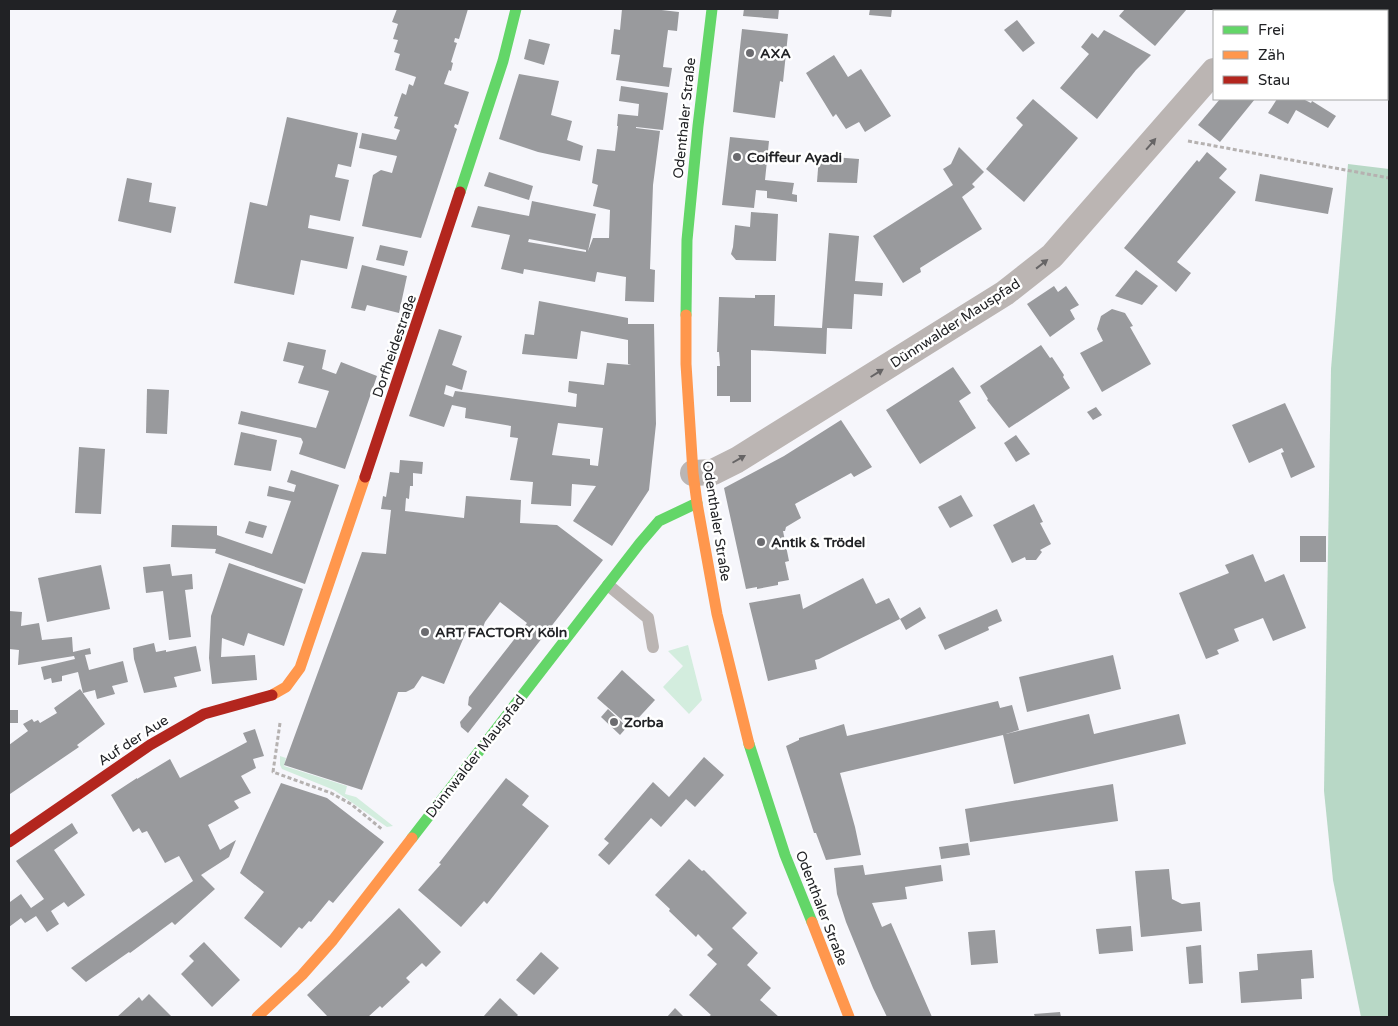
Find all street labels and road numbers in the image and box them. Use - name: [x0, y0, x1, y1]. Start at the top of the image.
- street label: Odenthaler Straße: [670, 57, 699, 179]
- street label: Dünnwalder Mauspfad: [887, 275, 1023, 372]
- street label: Dorfheidestraße: [369, 292, 420, 400]
- street label: Odenthaler Straße: [699, 460, 734, 583]
- street label: Dünnwalder Mauspfad: [422, 692, 529, 821]
- street label: Auf der Aue: [95, 711, 172, 769]
- street label: Odenthaler Straße: [792, 848, 851, 968]

